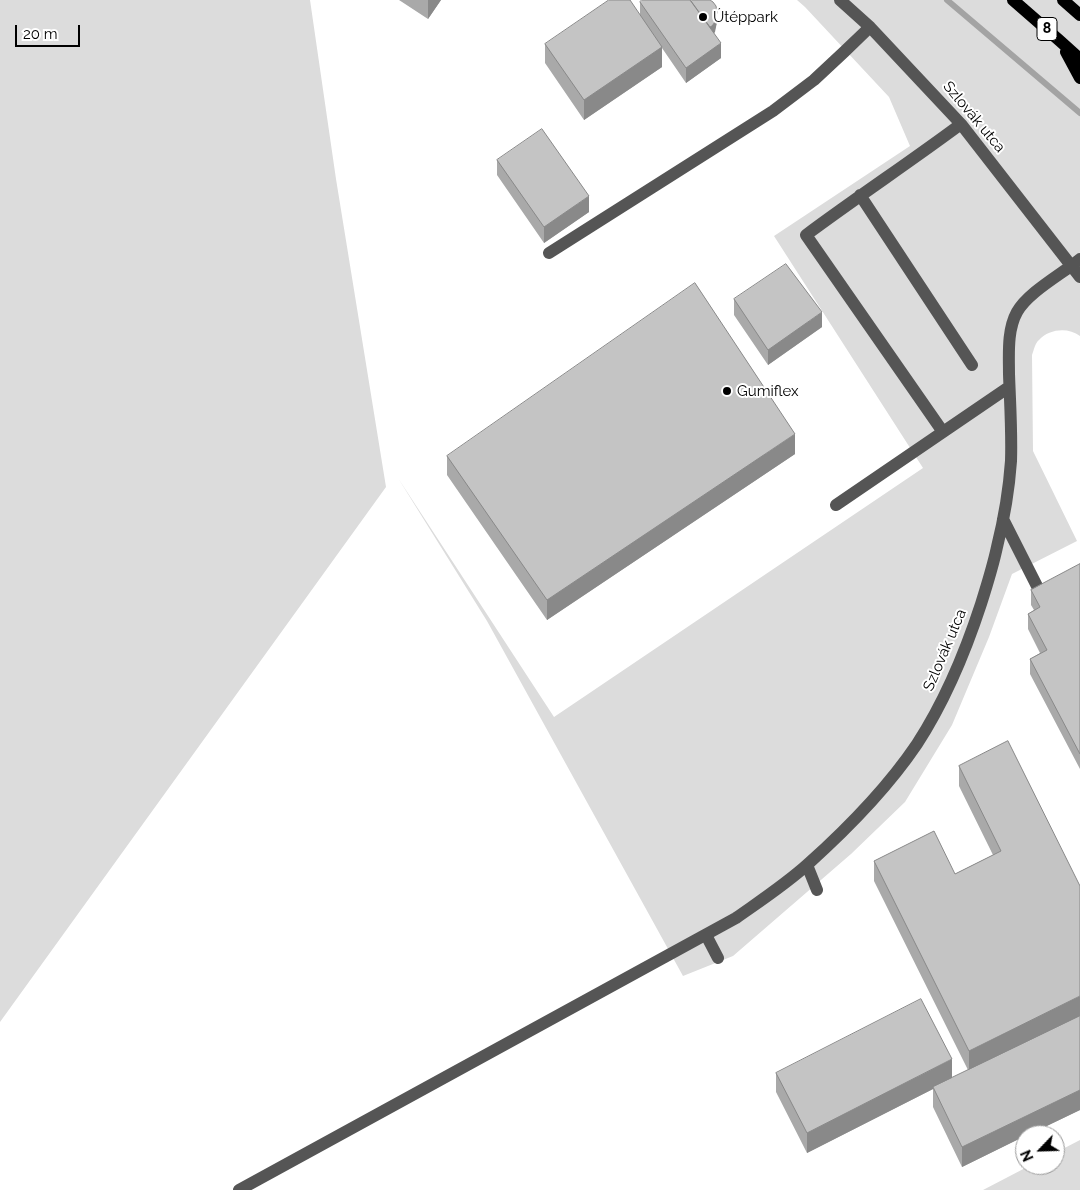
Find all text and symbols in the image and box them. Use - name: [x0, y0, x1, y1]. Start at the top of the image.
- place label: Útéppark: [713, 8, 778, 26]
- marker: Útéppark: [697, 11, 709, 23]
- scale bar: [18, 15, 82, 47]
- road number: 8: [1037, 18, 1057, 40]
- text: 20 m: [23, 25, 58, 43]
- street label: Szlovák utca: [939, 78, 1009, 156]
- place label: Gumiflex: [737, 382, 799, 400]
- marker: Gumiflex: [721, 385, 733, 397]
- street label: Szlovák utca: [920, 606, 970, 694]
- north arrow: [1015, 1125, 1065, 1175]
- text: N: [1018, 1148, 1037, 1164]

